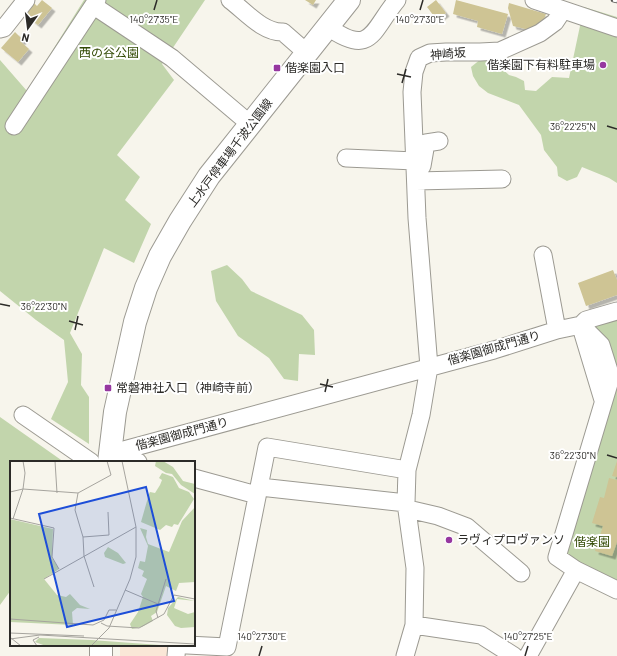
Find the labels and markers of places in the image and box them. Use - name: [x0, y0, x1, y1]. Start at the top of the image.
- place label: 偕楽園下有料駐車場: [487, 57, 595, 71]
- place label: 偕楽園入口: [285, 60, 345, 74]
- marker: 偕楽園下有料駐車場: [598, 60, 608, 70]
- marker: 偕楽園入口: [272, 63, 282, 73]
- place label: 常磐神社入口（神崎寺前）: [116, 380, 260, 394]
- marker: 常磐神社入口（神崎寺前）: [103, 383, 113, 393]
- place label: ラヴィプロヴァンソ: [457, 532, 565, 546]
- marker: ラヴィプロヴァンソ: [444, 535, 454, 545]

